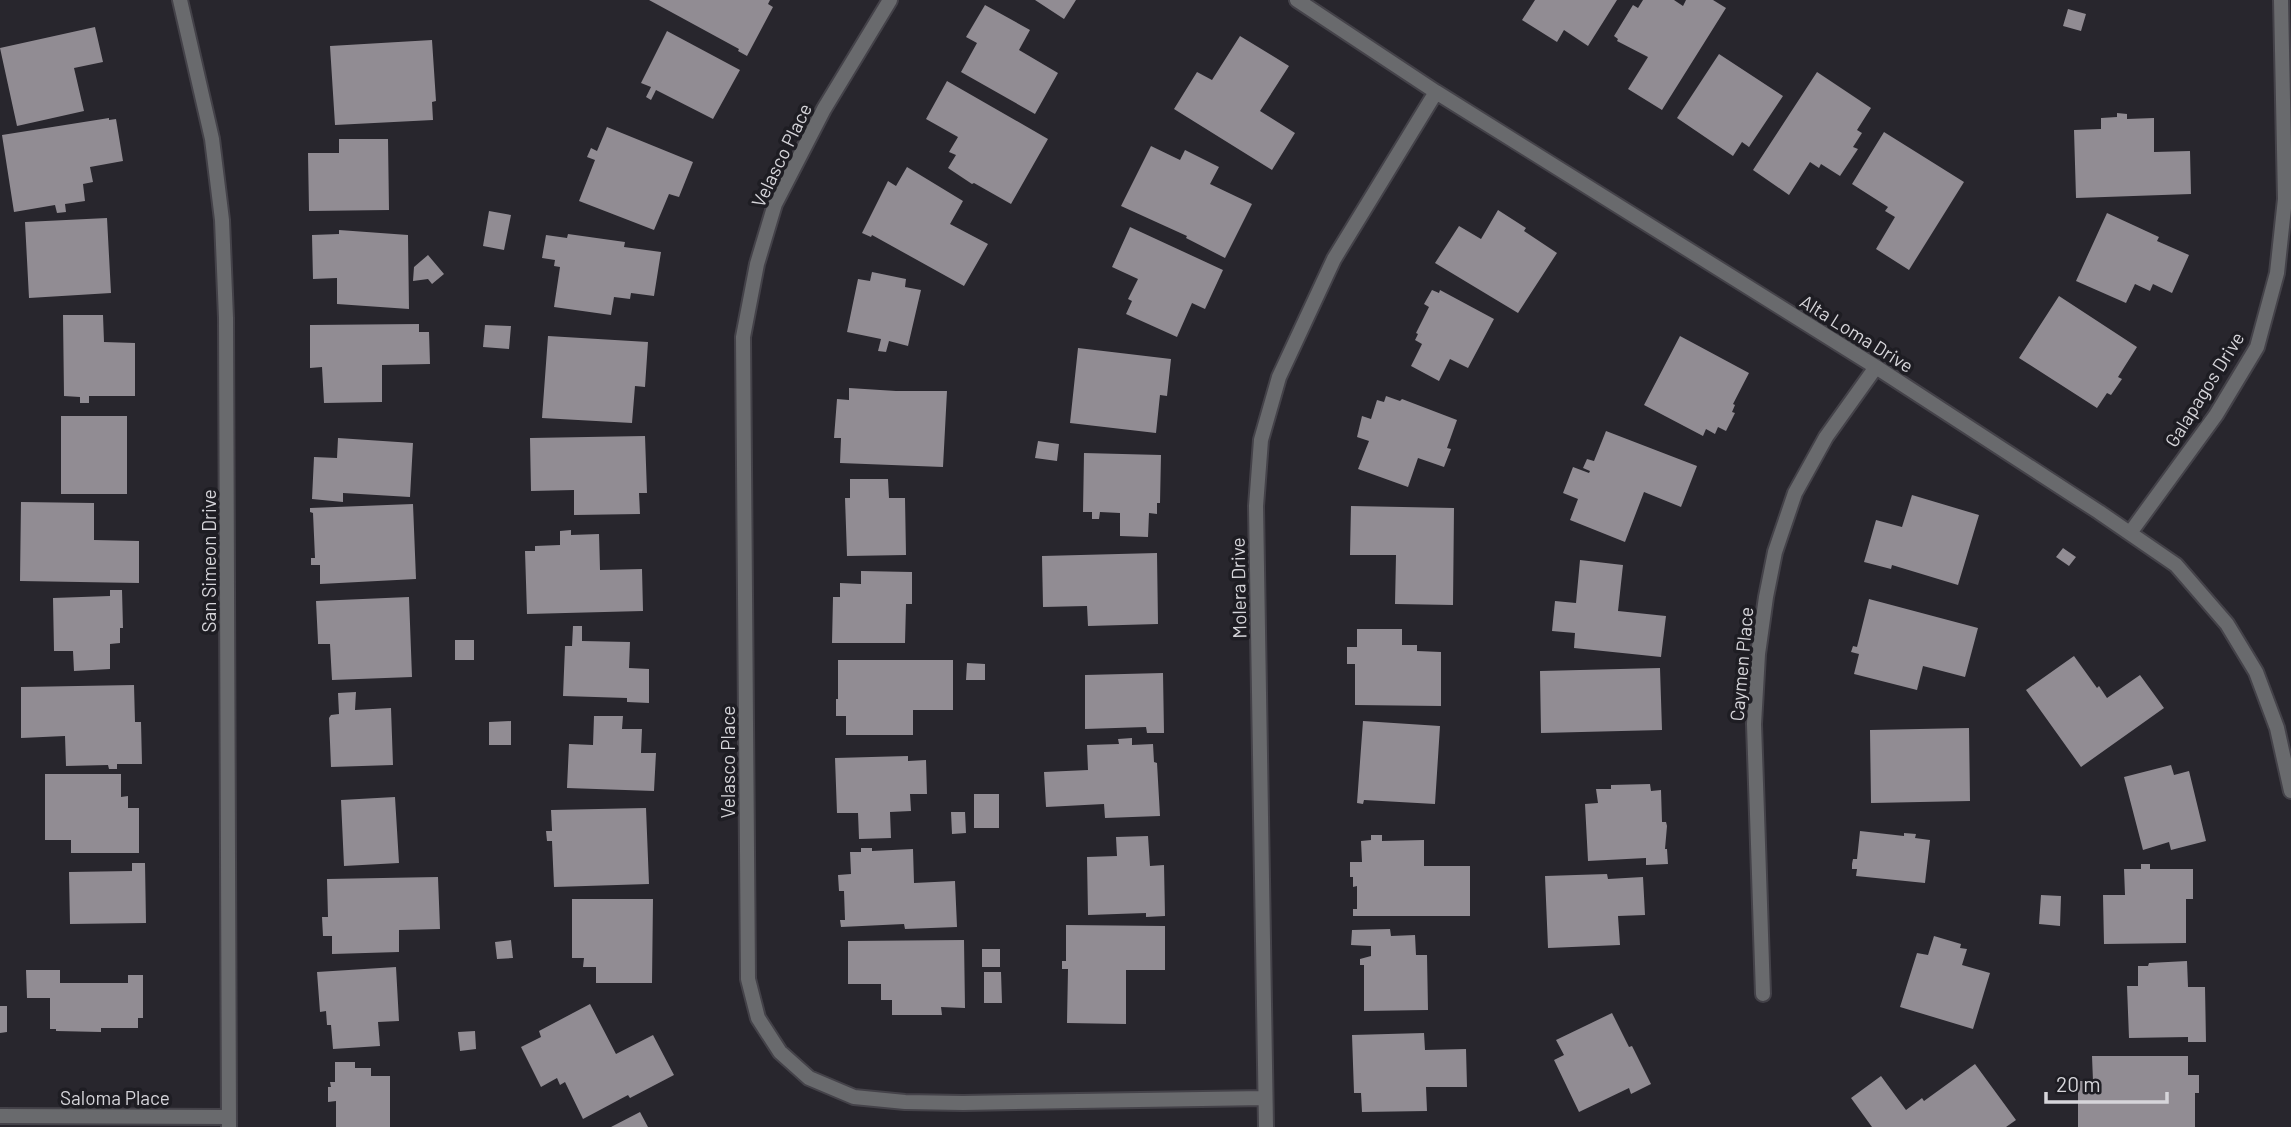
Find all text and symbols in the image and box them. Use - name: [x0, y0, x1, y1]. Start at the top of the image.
- street label: Velasco Place: [746, 99, 816, 211]
- street label: Alta Loma Drive: [1796, 289, 1918, 377]
- street label: Galapagos Drive: [2159, 327, 2249, 451]
- street label: San Simeon Drive: [197, 489, 220, 633]
- street label: Molera Drive: [1226, 537, 1250, 639]
- street label: Caymen Place: [1725, 606, 1757, 722]
- street label: Velasco Place: [716, 706, 739, 818]
- scale bar: [2046, 1060, 2167, 1104]
- text: 20 m: [2056, 1071, 2101, 1096]
- street label: Saloma Place: [60, 1086, 170, 1109]

